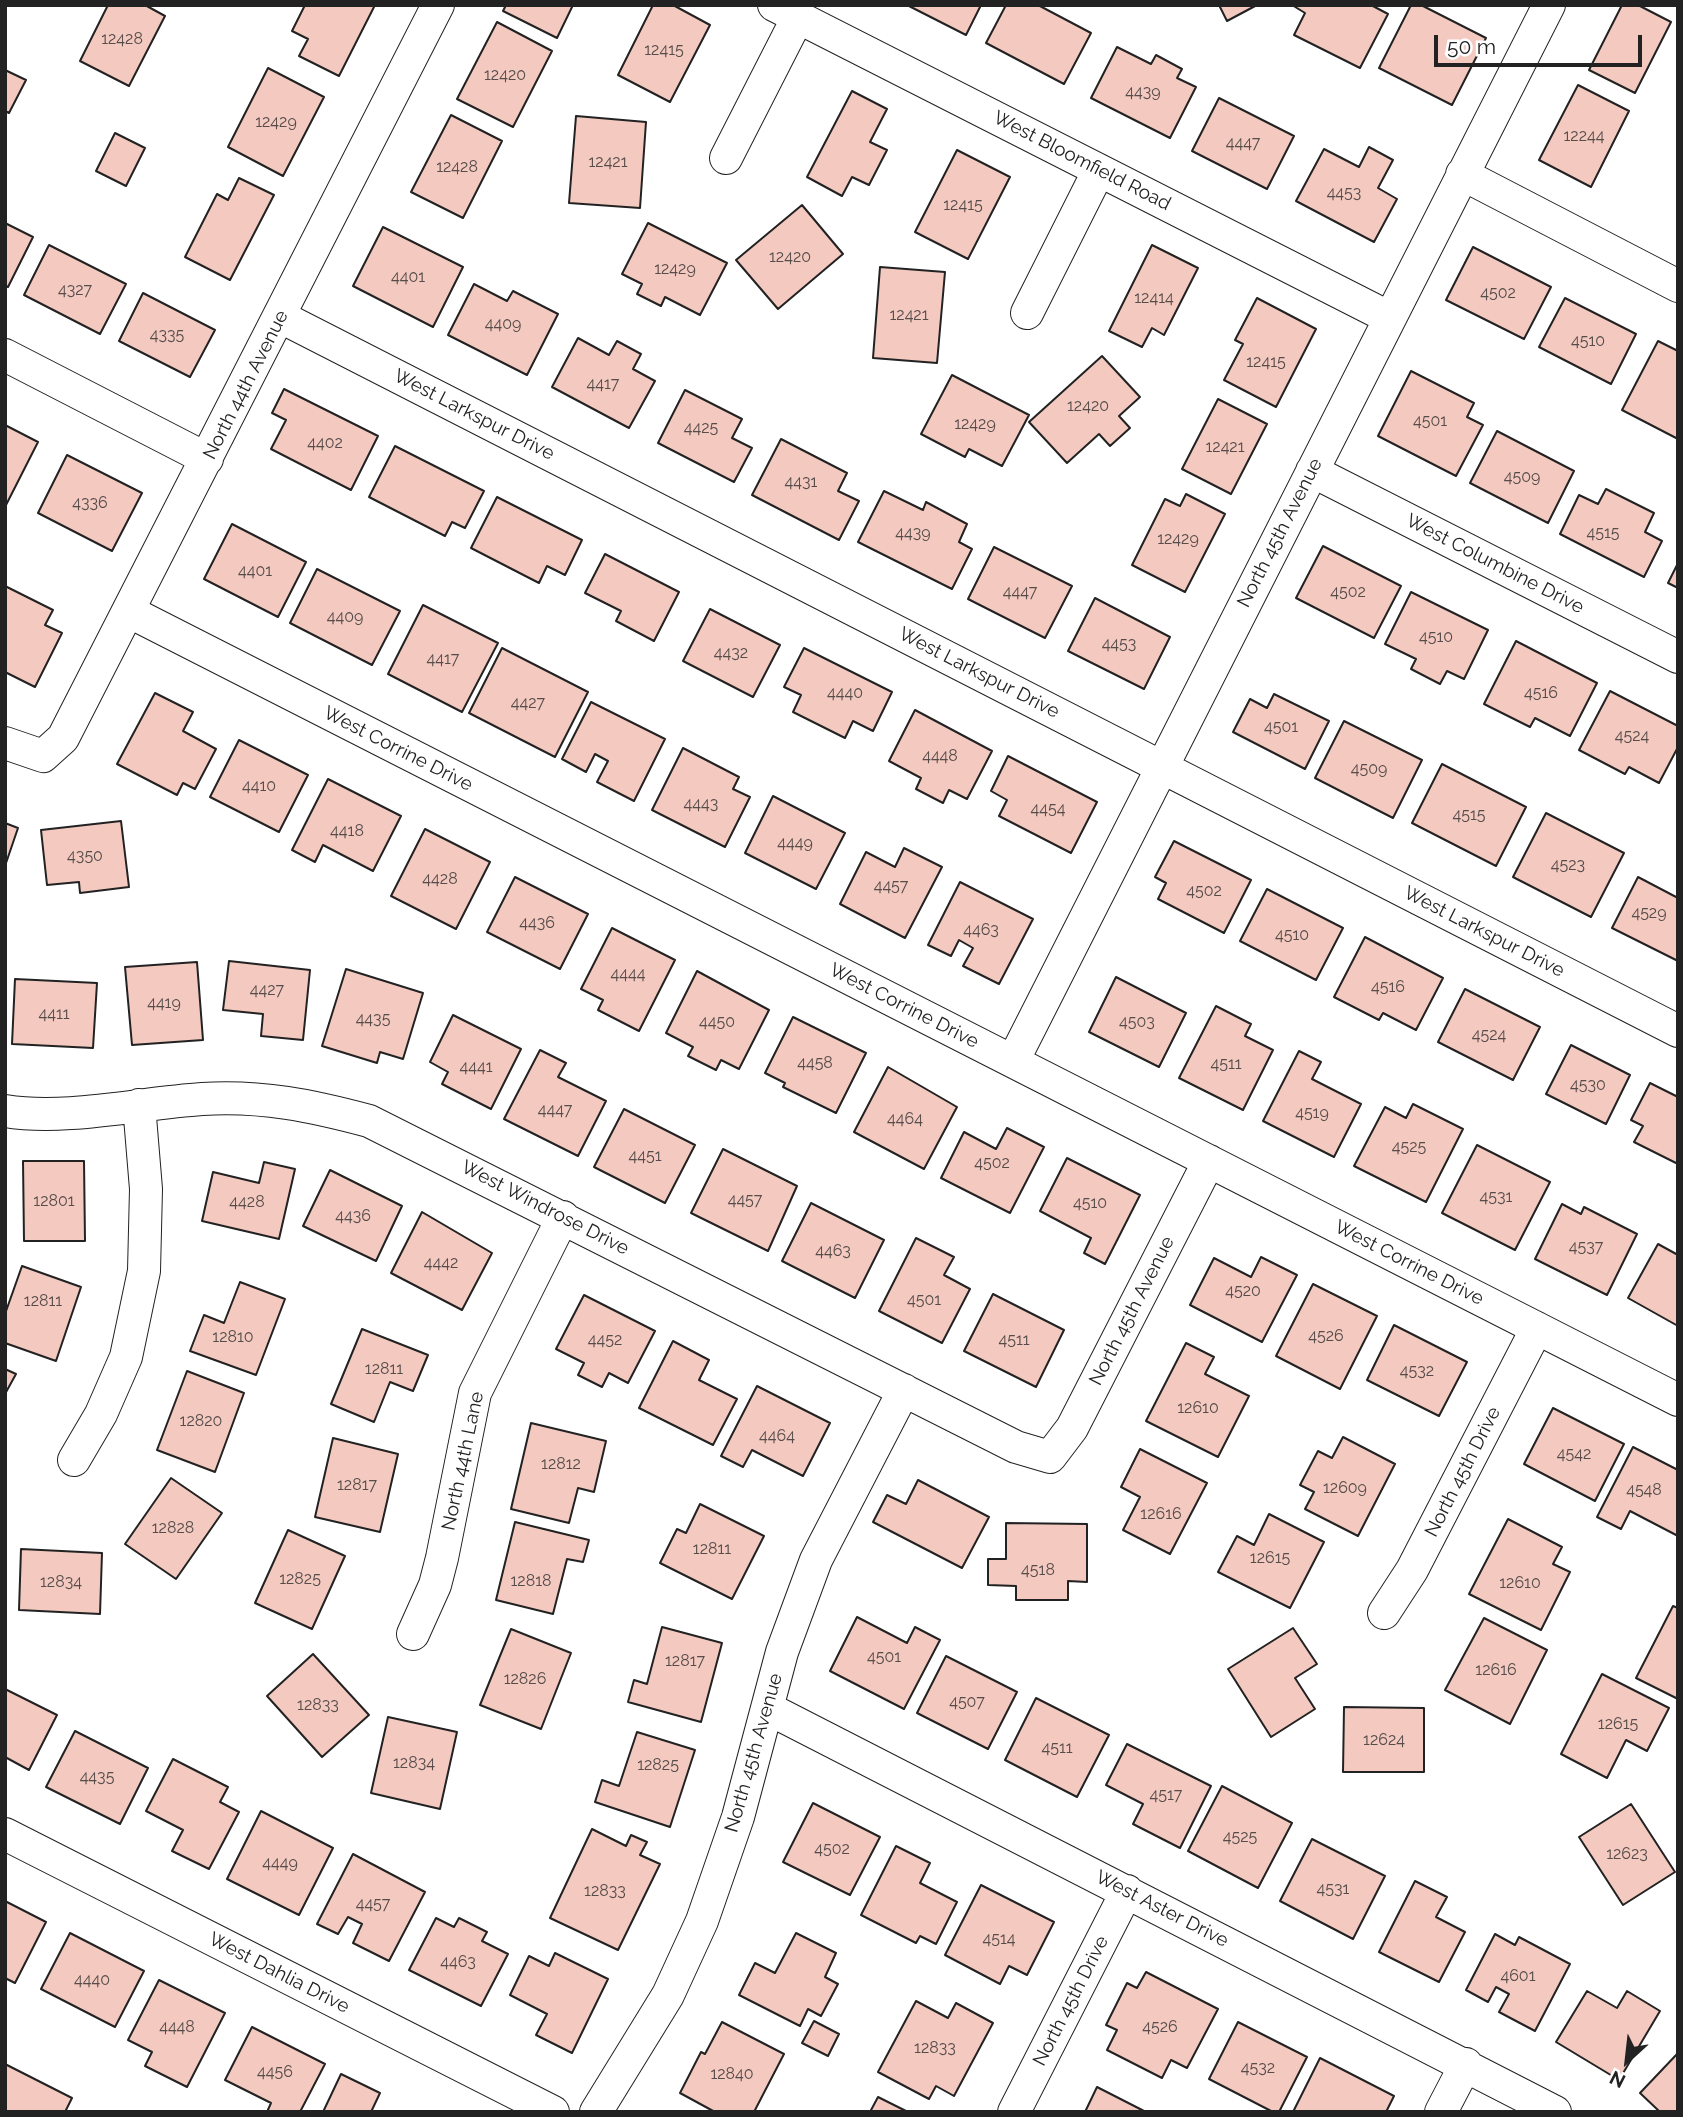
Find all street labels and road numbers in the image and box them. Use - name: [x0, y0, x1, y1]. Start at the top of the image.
- street label: West Bloomfield Road: [989, 106, 1175, 216]
- street label: North 44th Avenue: [199, 307, 293, 463]
- street label: West Larkspur Drive: [390, 365, 558, 465]
- street label: North 45th Avenue: [1233, 455, 1327, 611]
- street label: West Columbine Drive: [1402, 509, 1588, 619]
- street label: West Larkspur Drive: [895, 623, 1063, 723]
- street label: West Corrine Drive: [320, 702, 476, 796]
- street label: West Larkspur Drive: [1400, 882, 1568, 982]
- street label: West Corrine Drive: [826, 959, 982, 1053]
- street label: West Windrose Drive: [457, 1156, 633, 1260]
- street label: West Corrine Drive: [1331, 1216, 1487, 1310]
- street label: North 45th Avenue: [1085, 1233, 1179, 1389]
- street label: North 44th Lane: [437, 1389, 489, 1533]
- street label: North 45th Drive: [1420, 1403, 1506, 1541]
- street label: North 45th Avenue: [720, 1671, 788, 1835]
- street label: West Aster Drive: [1092, 1866, 1232, 1952]
- street label: West Dahlia Drive: [205, 1928, 353, 2018]
- street label: North 45th Drive: [1028, 1932, 1114, 2070]

